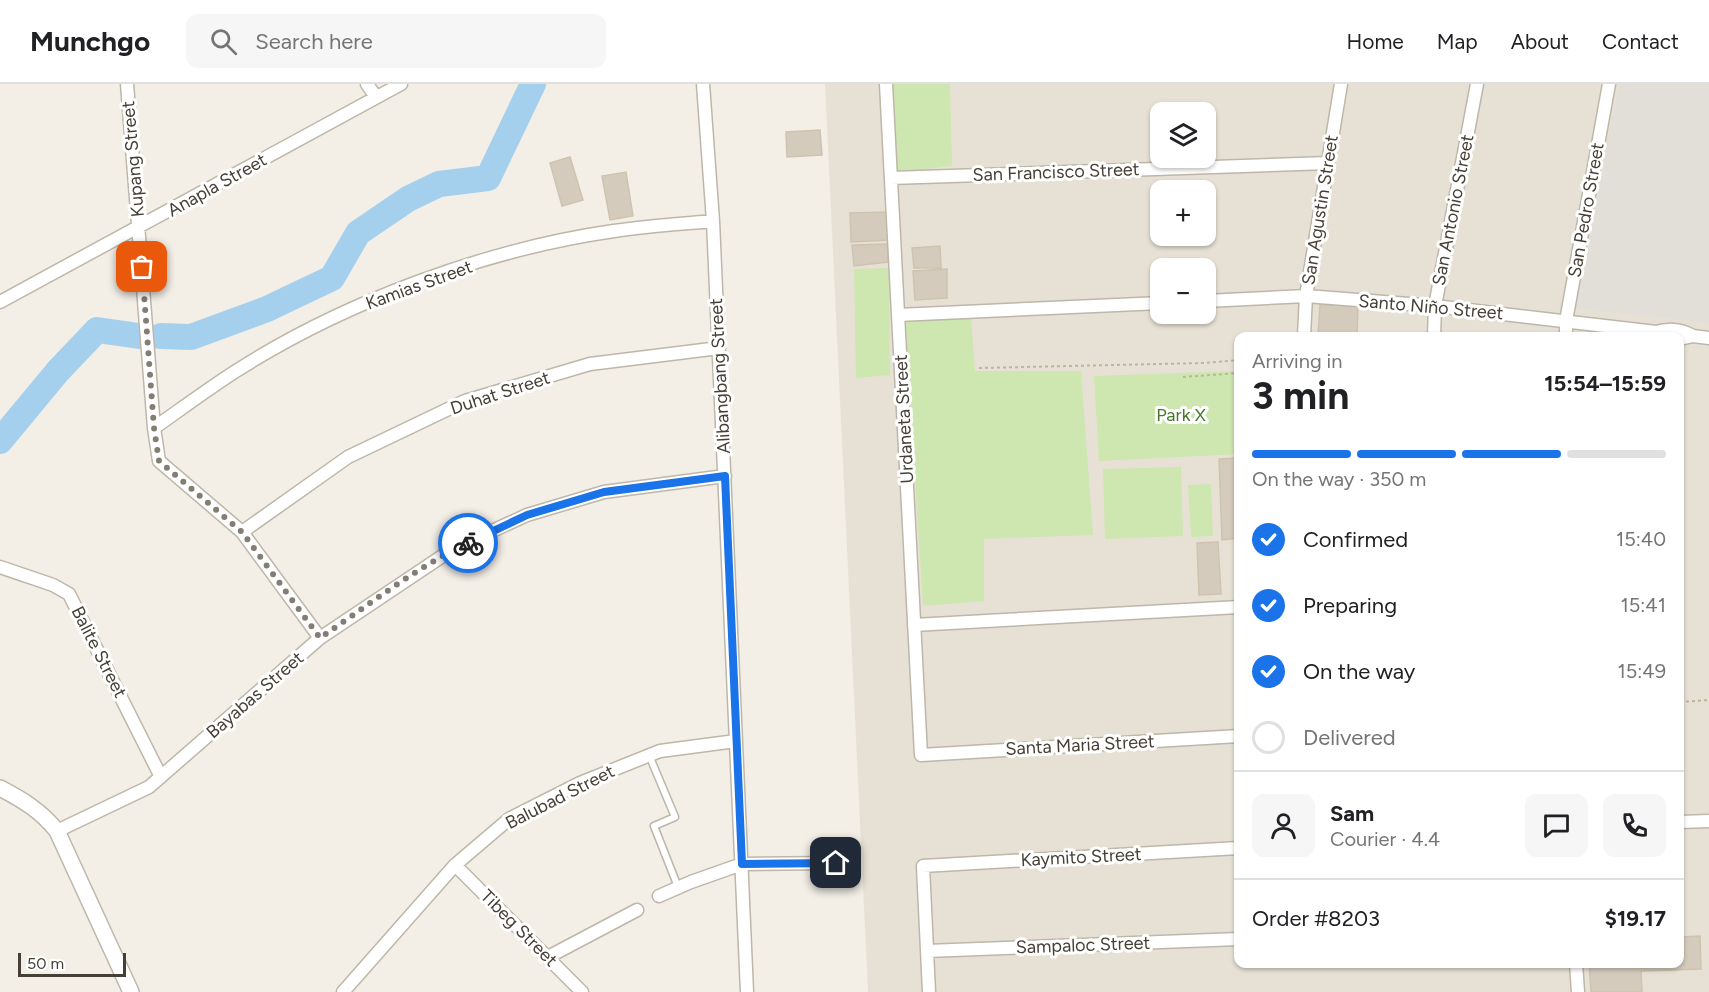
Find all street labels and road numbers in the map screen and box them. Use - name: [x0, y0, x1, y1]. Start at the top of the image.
- street label: Kupang Street: [117, 100, 149, 218]
- street label: San Antonio Street: [1428, 132, 1478, 288]
- street label: San Agustin Street: [1297, 133, 1343, 287]
- street label: San Pedro Street: [1563, 141, 1609, 279]
- street label: Anapla Street: [164, 149, 271, 221]
- street label: San Francisco Street: [972, 158, 1140, 186]
- street label: Kamias Street: [363, 255, 476, 314]
- street label: Santo Niño Street: [1358, 290, 1505, 324]
- street label: Alibangbang Street: [705, 297, 735, 454]
- street label: Urdaneta Street: [890, 354, 918, 484]
- street label: Duhat Street: [447, 367, 553, 419]
- street label: Balite Street: [67, 603, 132, 702]
- street label: Bayabas Street: [202, 647, 308, 743]
- street label: Santa Maria Street: [1005, 730, 1155, 760]
- street label: Balubad Street: [502, 760, 618, 834]
- street label: Kaymito Street: [1020, 843, 1142, 871]
- street label: Tibeg Street: [476, 885, 562, 971]
- street label: Sampaloc Street: [1015, 932, 1151, 958]

